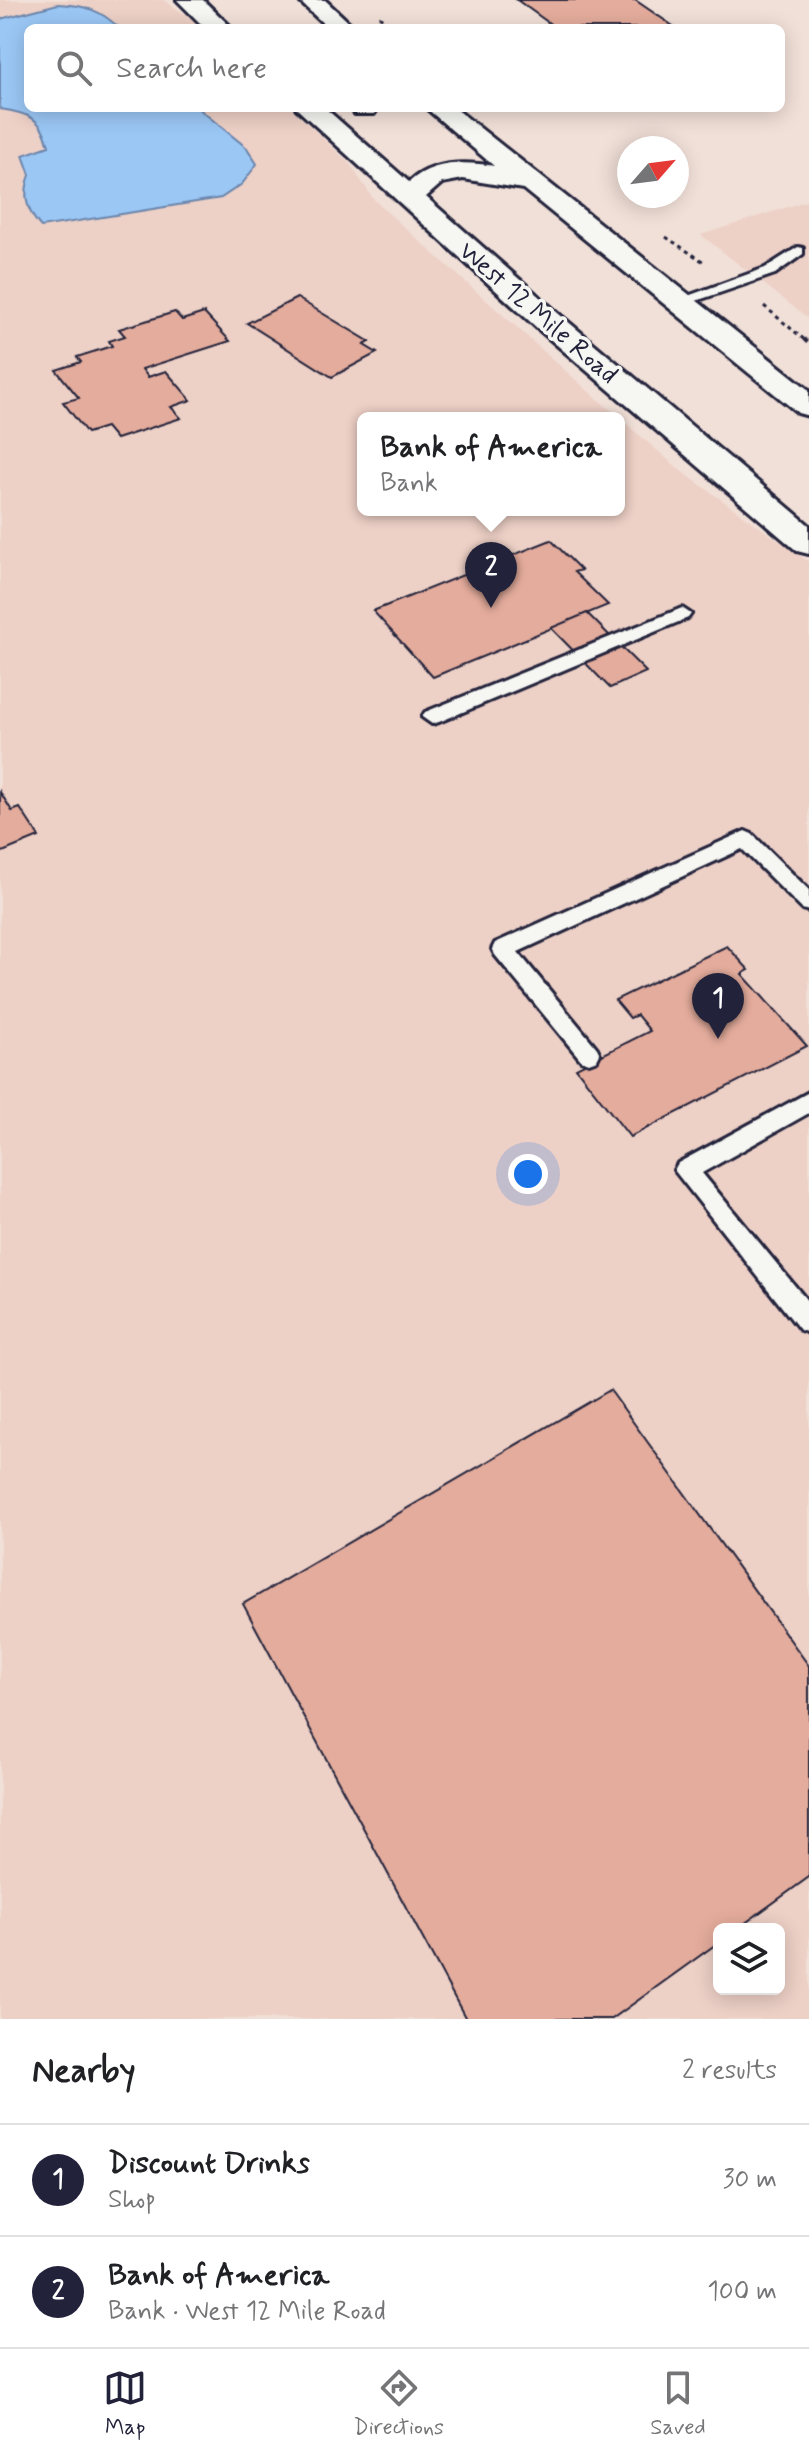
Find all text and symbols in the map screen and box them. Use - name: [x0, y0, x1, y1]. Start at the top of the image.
- search box: [24, 24, 785, 112]
- icon: search: [52, 46, 96, 90]
- text: Search here: [116, 49, 267, 88]
- north arrow: [617, 136, 689, 208]
- street label: West 12 Mile Road: [451, 235, 624, 392]
- popup: [357, 412, 625, 516]
- text: Bank of America: [380, 428, 602, 467]
- text: Bank: [380, 467, 438, 501]
- pin: 2: [465, 542, 517, 608]
- pin: 1: [692, 973, 744, 1039]
- your location: [508, 1154, 548, 1194]
- map controls: [713, 1923, 785, 1995]
- button: layers: [713, 1923, 785, 1995]
- text: Nearby: [32, 2049, 136, 2094]
- text: 2 results: [682, 2054, 777, 2088]
- text: Discount Drinks: [108, 2144, 310, 2183]
- text: 1: [52, 2163, 64, 2197]
- text: 30 m: [723, 2163, 777, 2197]
- text: Shop: [108, 2183, 156, 2217]
- text: Bank of America: [108, 2256, 329, 2295]
- text: 2: [52, 2275, 64, 2309]
- text: 100 m: [707, 2275, 777, 2309]
- text: Bank · West 12 Mile Road: [108, 2295, 386, 2329]
- tab: Map: [103, 2366, 147, 2442]
- tab: Directions: [353, 2366, 444, 2442]
- tab: Saved: [650, 2366, 706, 2442]

